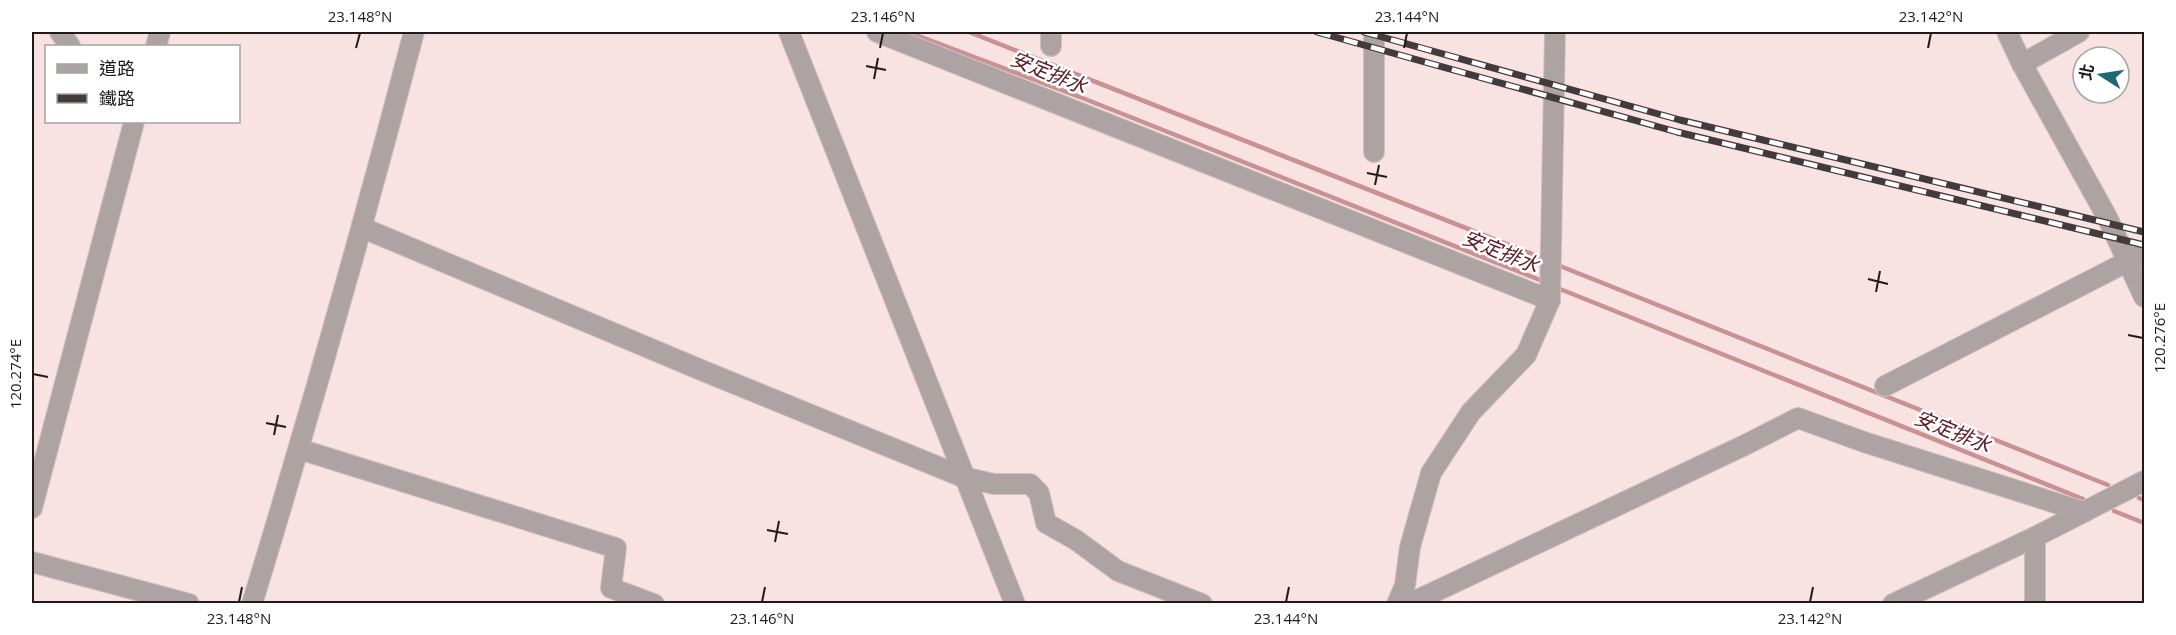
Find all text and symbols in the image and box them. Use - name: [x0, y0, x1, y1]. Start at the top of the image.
- text: 23.148°N: [328, 6, 392, 26]
- text: 23.146°N: [851, 6, 915, 26]
- text: 23.144°N: [1375, 6, 1439, 26]
- text: 23.142°N: [1899, 6, 1963, 26]
- water label: 安定排水: [1007, 44, 1092, 100]
- legend: [45, 45, 240, 123]
- north arrow: [2071, 45, 2131, 105]
- text: 道路: [99, 56, 135, 80]
- text: 北: [2074, 62, 2099, 82]
- text: 鐵路: [99, 86, 135, 110]
- water label: 安定排水: [1459, 223, 1544, 279]
- text: 120.276°E: [2149, 303, 2169, 373]
- text: 120.274°E: [5, 339, 25, 409]
- water label: 安定排水: [1911, 403, 1996, 459]
- text: 23.148°N: [207, 608, 271, 628]
- text: 23.146°N: [730, 608, 794, 628]
- text: 23.144°N: [1254, 608, 1318, 628]
- text: 23.142°N: [1778, 608, 1842, 628]

